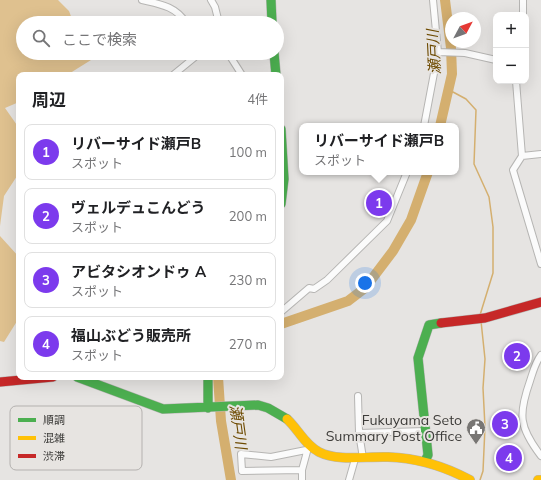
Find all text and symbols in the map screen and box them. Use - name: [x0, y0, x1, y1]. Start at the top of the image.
- north arrow: [445, 12, 481, 48]
- map controls: [493, 12, 529, 84]
- button: +: [493, 12, 529, 48]
- search box: [16, 16, 284, 60]
- icon: search: [30, 27, 52, 49]
- water label: 瀬戸川: [423, 27, 444, 75]
- text: ここで検索: [62, 30, 137, 49]
- button: −: [493, 48, 529, 84]
- text: 周辺: [32, 89, 66, 110]
- text: 4件: [247, 91, 268, 107]
- popup: [299, 123, 459, 175]
- text: リバーサイド瀬戸B: [314, 131, 444, 150]
- text: リバーサイド瀬戸B: [71, 134, 201, 153]
- text: 1: [42, 144, 50, 160]
- text: 100 m: [229, 144, 267, 160]
- text: スポット: [314, 152, 366, 168]
- text: スポット: [71, 155, 123, 171]
- pin: 1: [366, 188, 392, 218]
- text: ヴェルデュこんどう: [71, 198, 206, 217]
- text: 2: [42, 208, 50, 224]
- text: 200 m: [229, 208, 267, 224]
- text: スポット: [71, 219, 123, 235]
- text: アビタシオンドゥ A: [71, 262, 206, 281]
- text: 3: [42, 272, 50, 288]
- text: 230 m: [229, 272, 267, 288]
- your location: [355, 273, 375, 293]
- text: スポット: [71, 283, 123, 299]
- text: 福山ぶどう販売所: [71, 326, 191, 345]
- text: 4: [42, 336, 50, 352]
- text: 270 m: [229, 336, 267, 352]
- pin: 2: [504, 341, 530, 371]
- text: スポット: [71, 347, 123, 363]
- water label: 瀬戸川: [226, 403, 251, 453]
- legend: [10, 406, 142, 470]
- pin: 3: [492, 409, 518, 439]
- place label: Fukuyama Seto Summary Post Office: [326, 411, 462, 445]
- text: 順調: [43, 413, 65, 427]
- public building icon: Fukuyama Seto Summary Post Office: [465, 417, 487, 445]
- text: 混雑: [43, 431, 65, 445]
- pin: 4: [496, 443, 522, 473]
- text: 渋滞: [43, 449, 65, 463]

